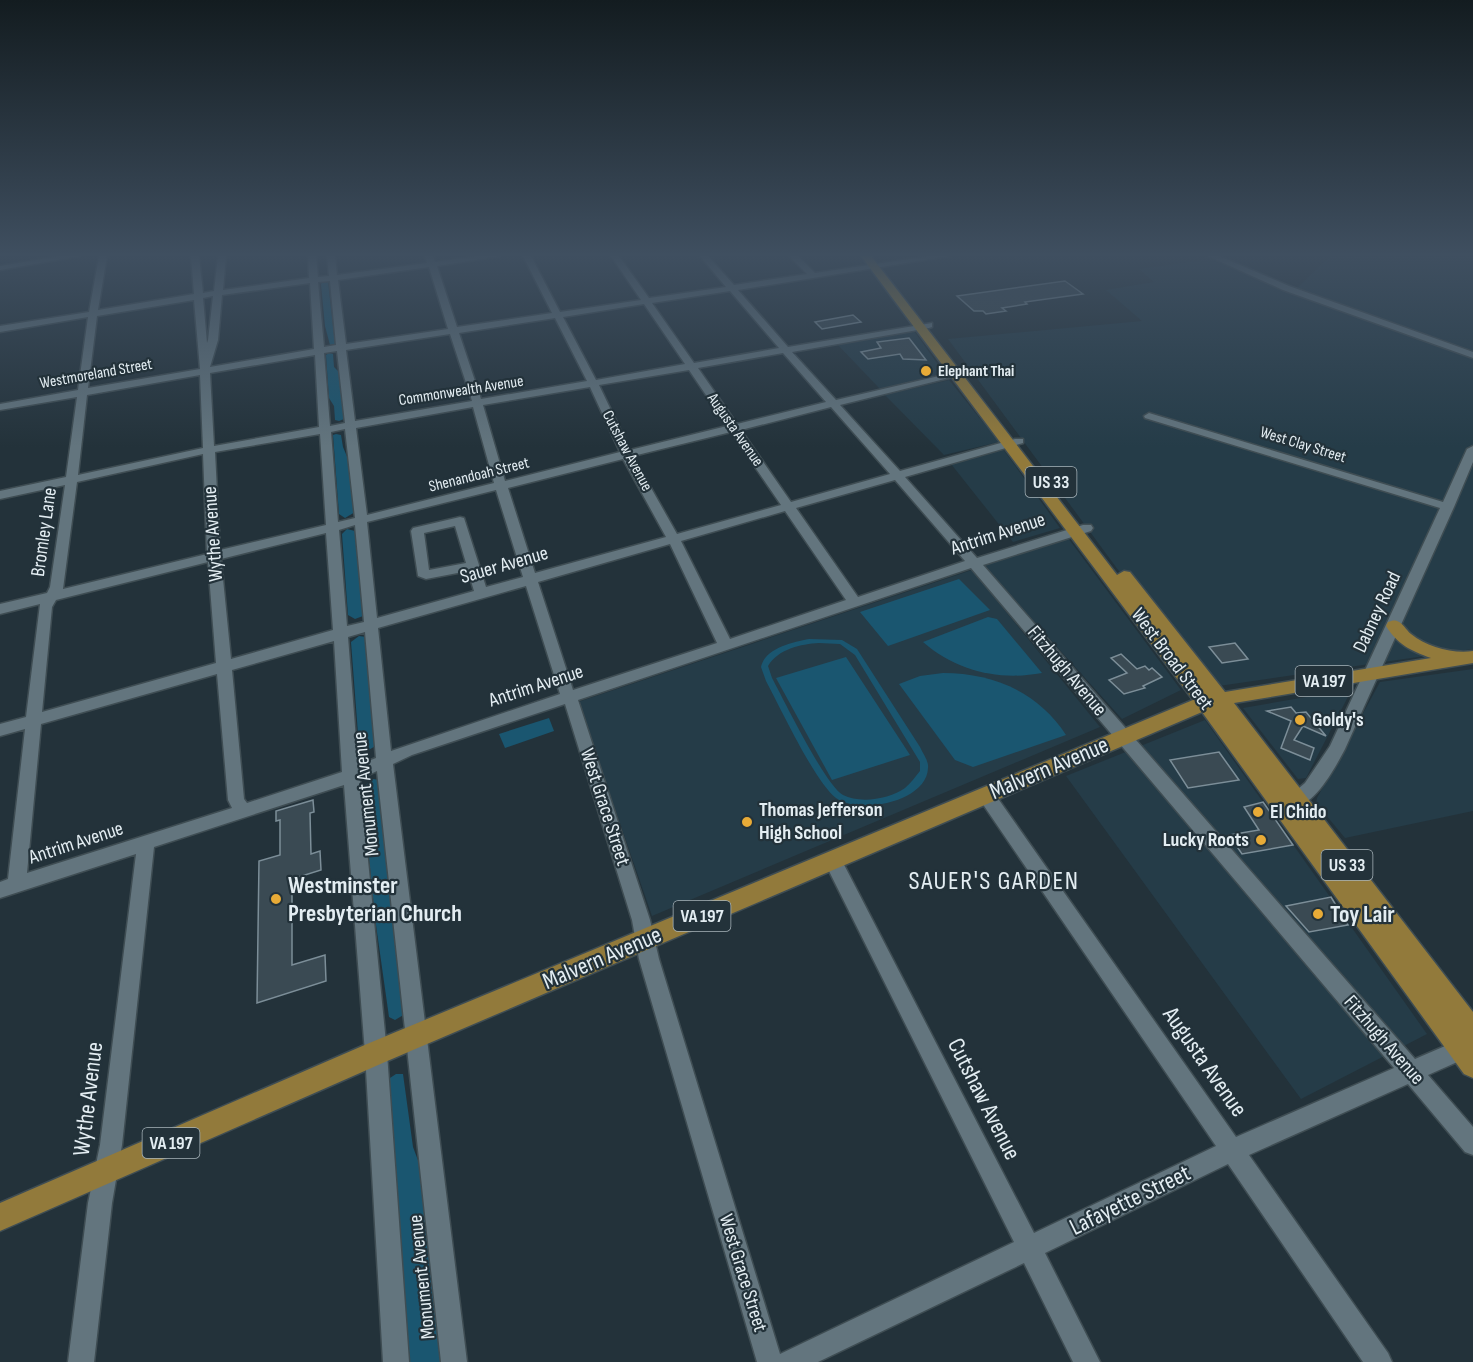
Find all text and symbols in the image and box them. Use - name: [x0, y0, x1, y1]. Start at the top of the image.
- street label: Westmoreland Street: [38, 355, 154, 393]
- place label: Elephant Thai: [938, 362, 1014, 381]
- marker: Elephant Thai: [919, 364, 933, 378]
- street label: Commonwealth Avenue: [397, 372, 525, 410]
- street label: Augusta Avenue: [702, 389, 767, 470]
- street label: Cutshaw Avenue: [598, 407, 656, 495]
- street label: West Clay Street: [1258, 423, 1348, 467]
- street label: Shenandoah Street: [427, 453, 531, 497]
- road number: US 33: [1026, 467, 1076, 497]
- street label: Bromley Lane: [26, 486, 62, 578]
- street label: Wythe Avenue: [198, 486, 228, 582]
- street label: Antrim Avenue: [947, 507, 1048, 561]
- street label: Sauer Avenue: [457, 541, 551, 589]
- street label: Dabney Road: [1348, 568, 1406, 656]
- street label: West Broad Street: [1126, 603, 1218, 715]
- street label: Fitzhugh Avenue: [1022, 621, 1112, 721]
- street label: Antrim Avenue: [485, 659, 586, 713]
- road number: VA 197: [1296, 666, 1352, 696]
- place label: Goldy's: [1312, 708, 1364, 732]
- marker: Goldy's: [1293, 713, 1307, 727]
- street label: Malvern Avenue: [985, 730, 1113, 806]
- street label: Monument Avenue: [348, 731, 384, 857]
- street label: West Grace Street: [575, 745, 635, 869]
- place label: Thomas Jefferson High School: [759, 798, 883, 845]
- place label: El Chido: [1270, 800, 1327, 824]
- marker: El Chido: [1251, 805, 1265, 819]
- marker: Thomas Jefferson High School: [740, 815, 754, 829]
- street label: Antrim Avenue: [25, 816, 126, 870]
- place label: Lucky Roots: [1163, 828, 1249, 852]
- marker: Lucky Roots: [1254, 833, 1268, 847]
- road number: US 33: [1322, 850, 1372, 880]
- district label: SAUER'S GARDEN: [909, 866, 1079, 897]
- place label: Westminster Presbyterian Church: [288, 871, 462, 928]
- marker: Westminster Presbyterian Church: [269, 892, 283, 906]
- place label: Toy Lair: [1330, 900, 1395, 929]
- road number: VA 197: [674, 901, 730, 931]
- marker: Toy Lair: [1311, 907, 1325, 921]
- street label: Malvern Avenue: [538, 920, 666, 996]
- street label: Fitzhugh Avenue: [1339, 990, 1429, 1090]
- street label: Augusta Avenue: [1156, 1001, 1253, 1123]
- street label: Cutshaw Avenue: [941, 1033, 1027, 1165]
- street label: Wythe Avenue: [67, 1040, 109, 1158]
- road number: VA 197: [142, 1128, 200, 1158]
- street label: Lafayette Street: [1065, 1158, 1195, 1242]
- street label: West Grace Street: [714, 1211, 772, 1335]
- street label: Monument Avenue: [404, 1214, 440, 1340]

